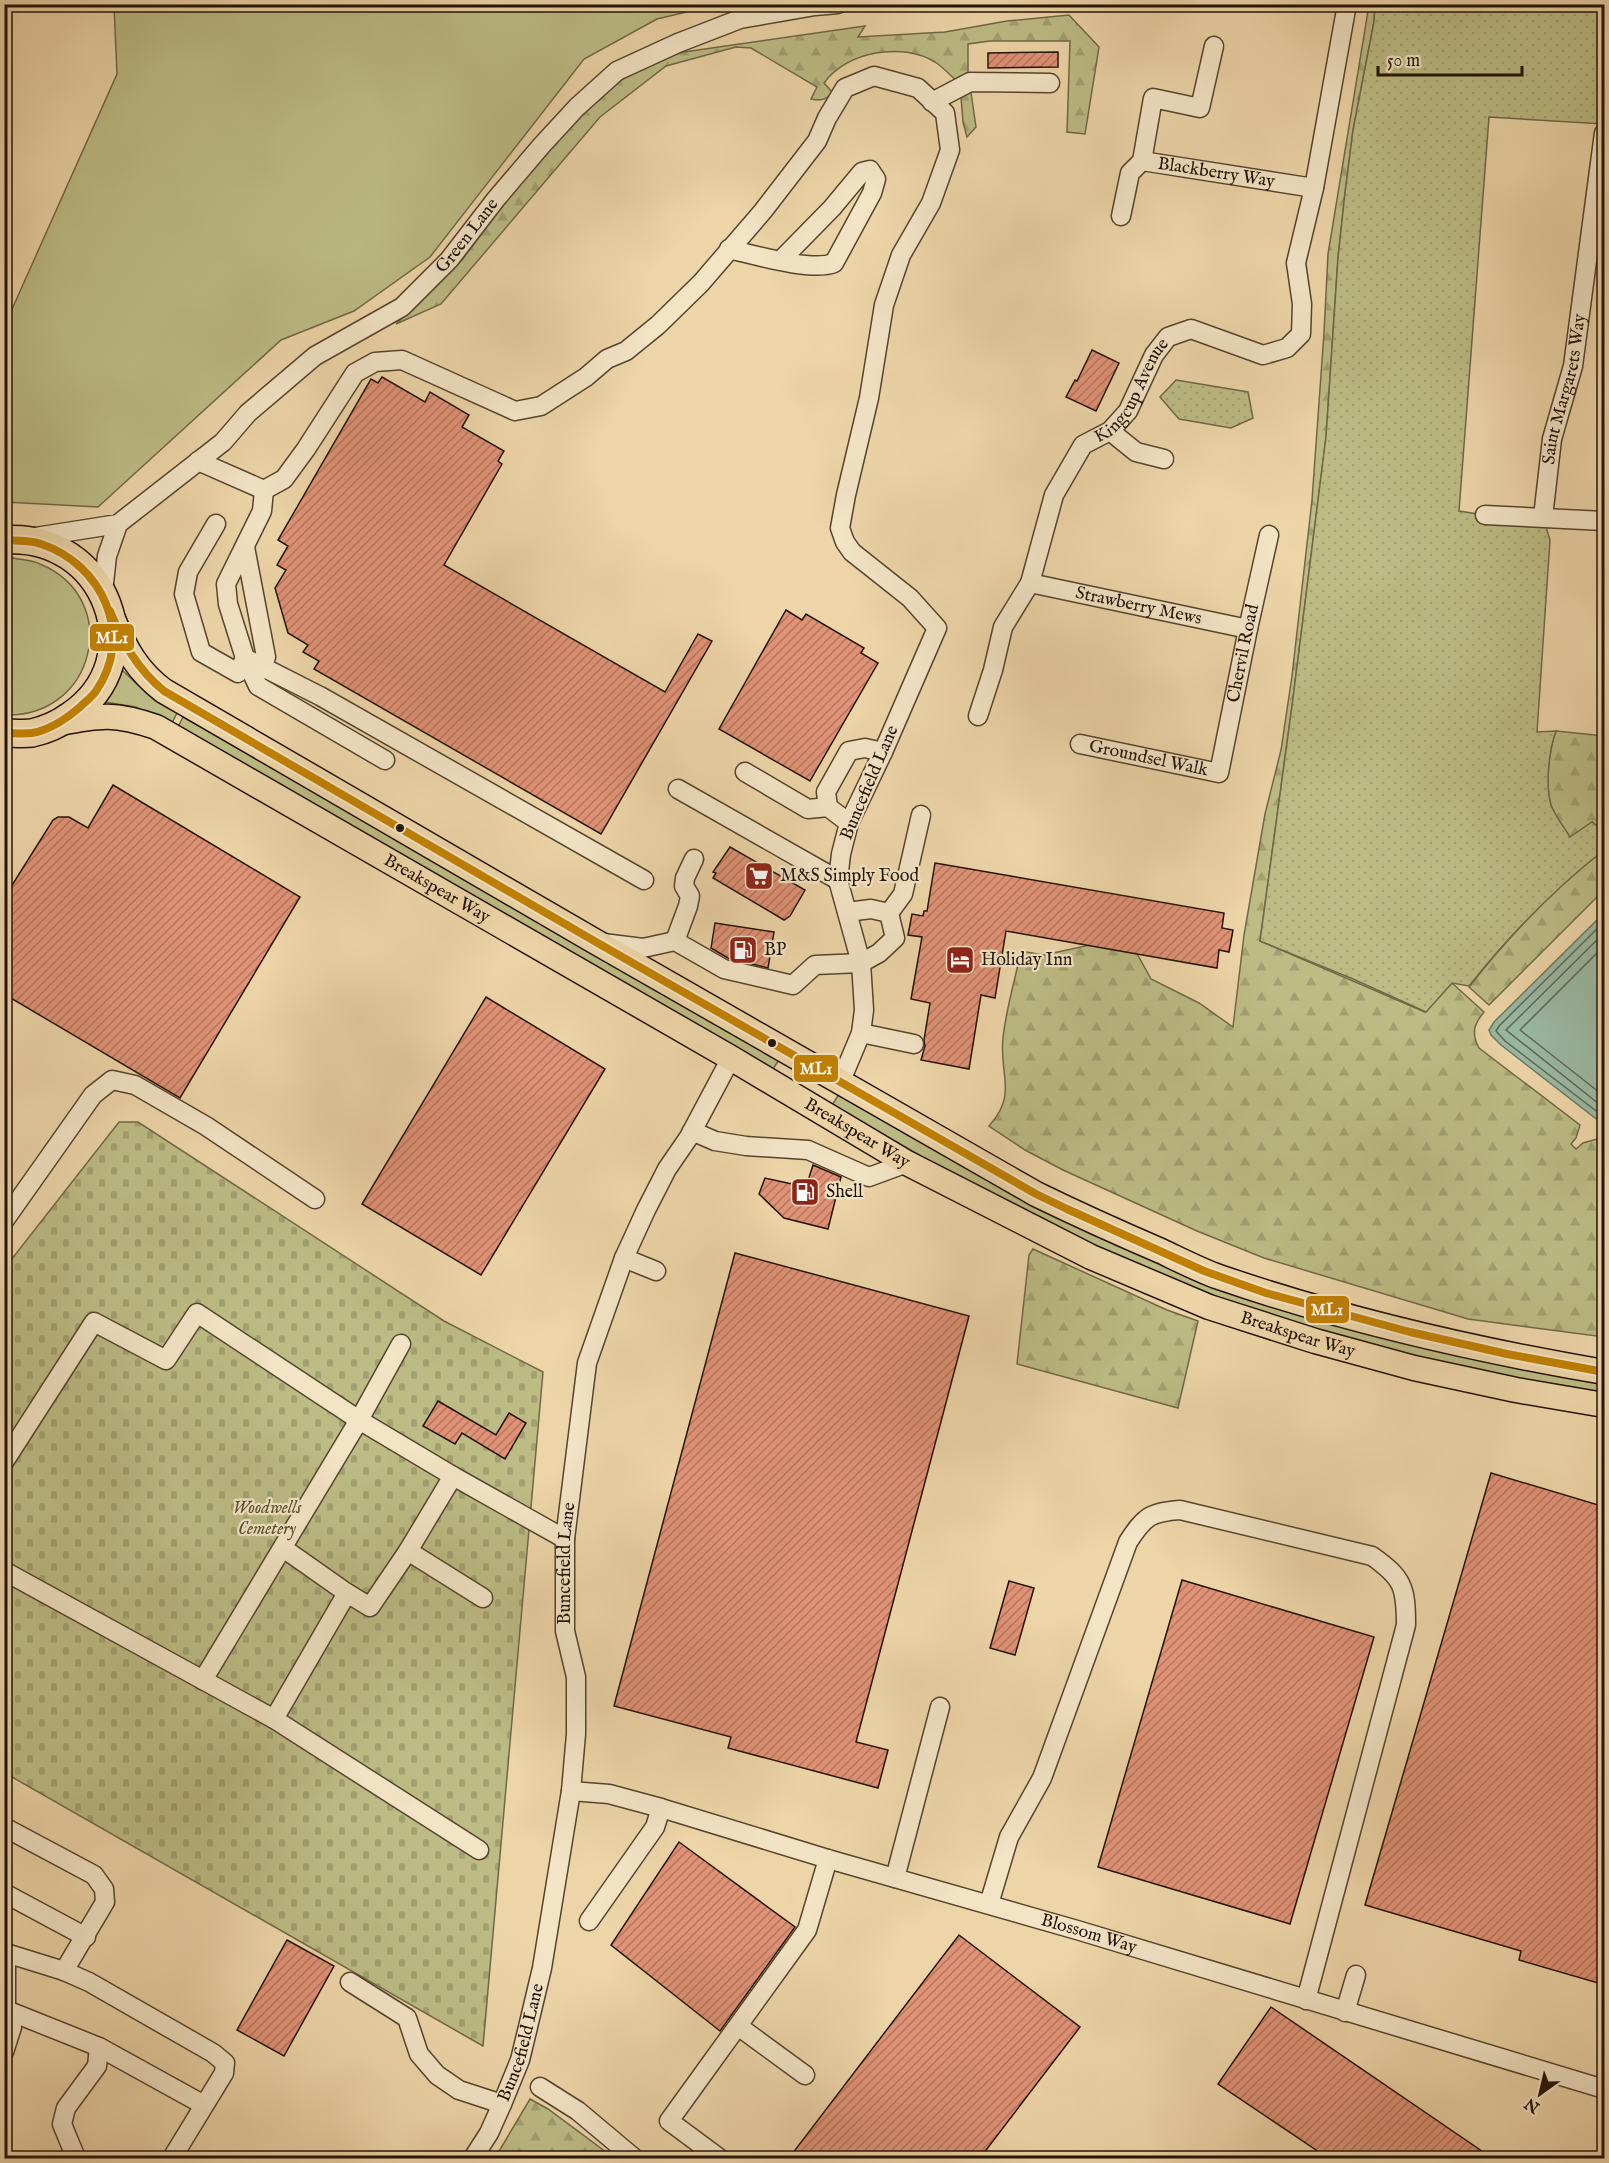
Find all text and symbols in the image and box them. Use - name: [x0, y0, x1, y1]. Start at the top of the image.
- scale bar: [1378, 39, 1522, 77]
- text: 50 m: [1387, 50, 1420, 73]
- street label: Blackberry Way: [1156, 152, 1277, 193]
- street label: Green Lane: [431, 194, 504, 278]
- street label: Saint Margarets Way: [1538, 312, 1591, 466]
- street label: Kingcup Avenue: [1090, 334, 1174, 449]
- street label: Strawberry Mews: [1073, 581, 1204, 630]
- street label: Chervil Road: [1222, 602, 1265, 705]
- line badge: ML1: [89, 623, 135, 652]
- text: ML1: [96, 629, 128, 649]
- street label: Buncefield Lane: [836, 722, 904, 844]
- street label: Groundsel Walk: [1087, 735, 1210, 782]
- unlabelled marker: [394, 822, 406, 834]
- street label: Breakspear Way: [380, 849, 495, 929]
- supermarket icon: M&S Simply Food: [743, 860, 775, 892]
- place label: M&S Simply Food: [780, 865, 919, 888]
- fuel station icon: BP: [727, 934, 759, 966]
- place label: BP: [764, 939, 786, 962]
- hotel icon: Holiday Inn: [944, 944, 976, 976]
- place label: Holiday Inn: [981, 949, 1073, 972]
- unlabelled marker: [766, 1037, 778, 1049]
- line badge: ML1: [793, 1054, 839, 1083]
- text: ML1: [800, 1060, 832, 1080]
- street label: Breakspear Way: [800, 1093, 914, 1174]
- fuel station icon: Shell: [789, 1176, 821, 1208]
- place label: Shell: [826, 1181, 863, 1204]
- line badge: ML1: [1305, 1295, 1350, 1324]
- text: ML1: [1311, 1301, 1343, 1321]
- street label: Breakspear Way: [1237, 1306, 1358, 1363]
- park label: Woodwells Cemetery: [233, 1497, 302, 1541]
- street label: Buncefield Lane: [553, 1501, 581, 1625]
- street label: Blossom Way: [1038, 1909, 1140, 1959]
- street label: Buncefield Lane: [493, 1981, 549, 2105]
- north arrow: [1510, 2064, 1570, 2124]
- text: N: [1521, 2093, 1545, 2117]

